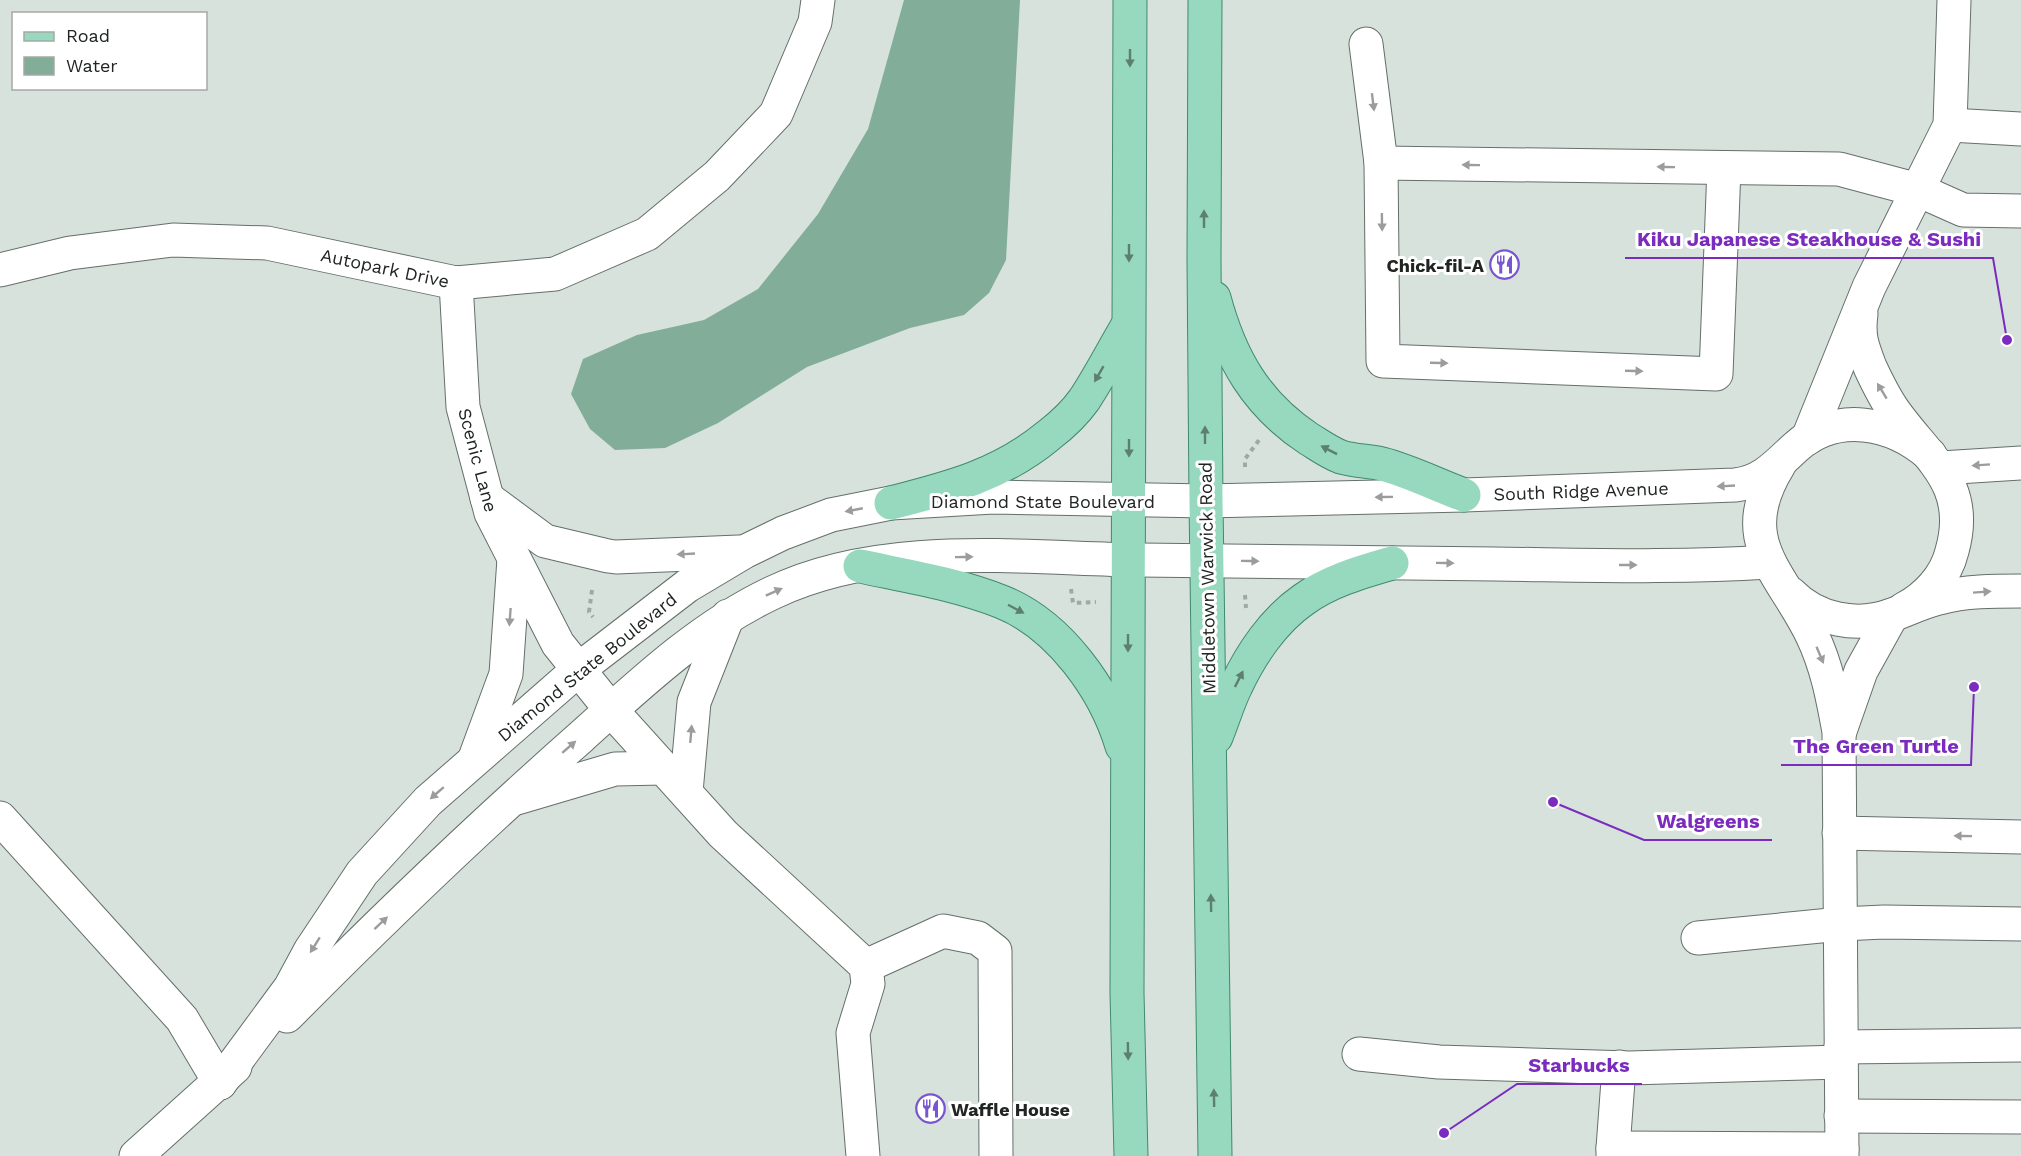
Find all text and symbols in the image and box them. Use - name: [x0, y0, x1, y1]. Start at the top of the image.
- legend: [12, 12, 207, 90]
- text: Road: [66, 25, 110, 46]
- one-way arrow: [1125, 49, 1135, 68]
- text: Water: [66, 55, 118, 76]
- one-way arrow: [1369, 92, 1378, 111]
- one-way arrow: [1461, 160, 1480, 169]
- one-way arrow: [1656, 162, 1675, 172]
- one-way arrow: [1199, 209, 1209, 228]
- one-way arrow: [1377, 212, 1387, 231]
- callout: Kiku Japanese Steakhouse & Sushi: [1625, 220, 1993, 258]
- text: Kiku Japanese Steakhouse & Sushi: [1637, 227, 1981, 251]
- street label: Autopark Drive: [319, 244, 451, 292]
- one-way arrow: [1124, 244, 1134, 263]
- restaurant icon: Chick-fil-A: [1489, 249, 1521, 281]
- place label: Chick-fil-A: [1386, 255, 1485, 276]
- one-way arrow: [1430, 358, 1449, 368]
- one-way arrow: [1094, 366, 1104, 383]
- one-way arrow: [1625, 366, 1644, 376]
- one-way arrow: [1877, 383, 1888, 399]
- street label: Scenic Lane: [454, 406, 502, 514]
- one-way arrow: [1200, 425, 1210, 444]
- one-way arrow: [1124, 439, 1133, 458]
- one-way arrow: [1320, 446, 1338, 456]
- one-way arrow: [1971, 461, 1990, 470]
- street label: Middletown Warwick Road: [1194, 462, 1220, 694]
- street label: South Ridge Avenue: [1493, 477, 1669, 505]
- one-way arrow: [1717, 481, 1736, 490]
- street label: Diamond State Boulevard: [931, 491, 1155, 512]
- one-way arrow: [1375, 492, 1394, 502]
- one-way arrow: [844, 506, 863, 515]
- one-way arrow: [676, 550, 695, 559]
- one-way arrow: [955, 552, 974, 562]
- one-way arrow: [1240, 556, 1259, 566]
- one-way arrow: [1435, 559, 1454, 568]
- one-way arrow: [1619, 560, 1638, 570]
- street label: Diamond State Boulevard: [493, 588, 681, 746]
- one-way arrow: [766, 588, 783, 597]
- one-way arrow: [1972, 588, 1991, 597]
- one-way arrow: [1008, 604, 1025, 614]
- one-way arrow: [506, 608, 515, 627]
- one-way arrow: [1123, 634, 1133, 653]
- one-way arrow: [1816, 646, 1826, 664]
- one-way arrow: [1234, 670, 1244, 687]
- one-way arrow: [686, 725, 696, 744]
- callout: The Green Turtle: [1781, 727, 1971, 765]
- text: The Green Turtle: [1793, 734, 1959, 758]
- one-way arrow: [561, 741, 576, 754]
- one-way arrow: [429, 786, 444, 800]
- callout: Walgreens: [1644, 802, 1772, 840]
- text: Walgreens: [1656, 809, 1760, 833]
- one-way arrow: [1953, 831, 1972, 841]
- one-way arrow: [1206, 893, 1216, 912]
- one-way arrow: [373, 917, 388, 930]
- one-way arrow: [309, 936, 320, 953]
- one-way arrow: [1124, 1042, 1133, 1061]
- callout: Starbucks: [1517, 1046, 1642, 1084]
- text: Starbucks: [1528, 1053, 1630, 1077]
- one-way arrow: [1209, 1088, 1219, 1107]
- restaurant icon: Waffle House: [914, 1093, 946, 1125]
- place label: Waffle House: [951, 1099, 1070, 1120]

